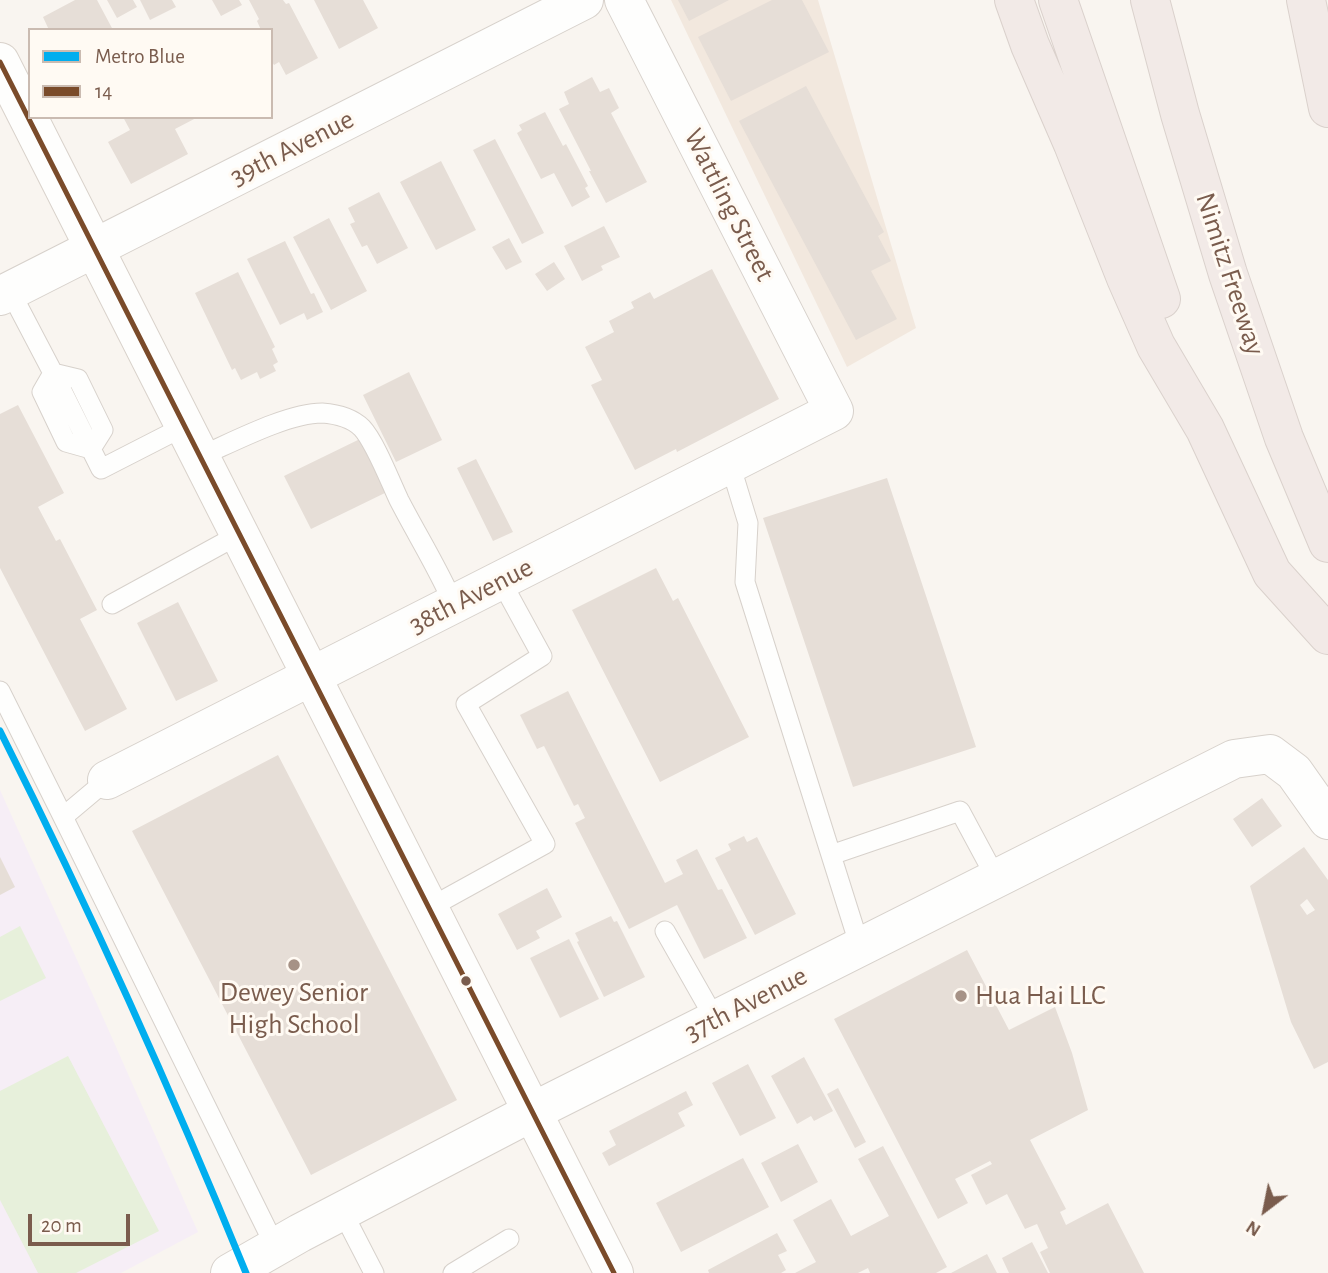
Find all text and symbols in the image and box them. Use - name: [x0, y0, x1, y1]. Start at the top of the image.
- legend: [28, 28, 273, 119]
- text: Metro Blue: [95, 46, 185, 67]
- text: 14: [95, 81, 112, 102]
- street label: 39th Avenue: [224, 103, 360, 193]
- street label: Wattling Street: [676, 123, 782, 287]
- street label: Nimitz Freeway: [1188, 188, 1272, 360]
- street label: 38th Avenue: [403, 550, 539, 642]
- marker: Dewey Senior High School: [286, 957, 302, 973]
- street label: 37th Avenue: [679, 959, 813, 1049]
- unlabelled marker: [459, 974, 473, 988]
- place label: Dewey Senior High School: [220, 976, 368, 1042]
- place label: Hua Hai LLC: [975, 979, 1106, 1013]
- marker: Hua Hai LLC: [953, 988, 969, 1004]
- north arrow: [1230, 1175, 1300, 1245]
- scale bar: [32, 1200, 133, 1244]
- text: 20 m: [41, 1215, 82, 1236]
- text: N: [1243, 1217, 1264, 1240]

